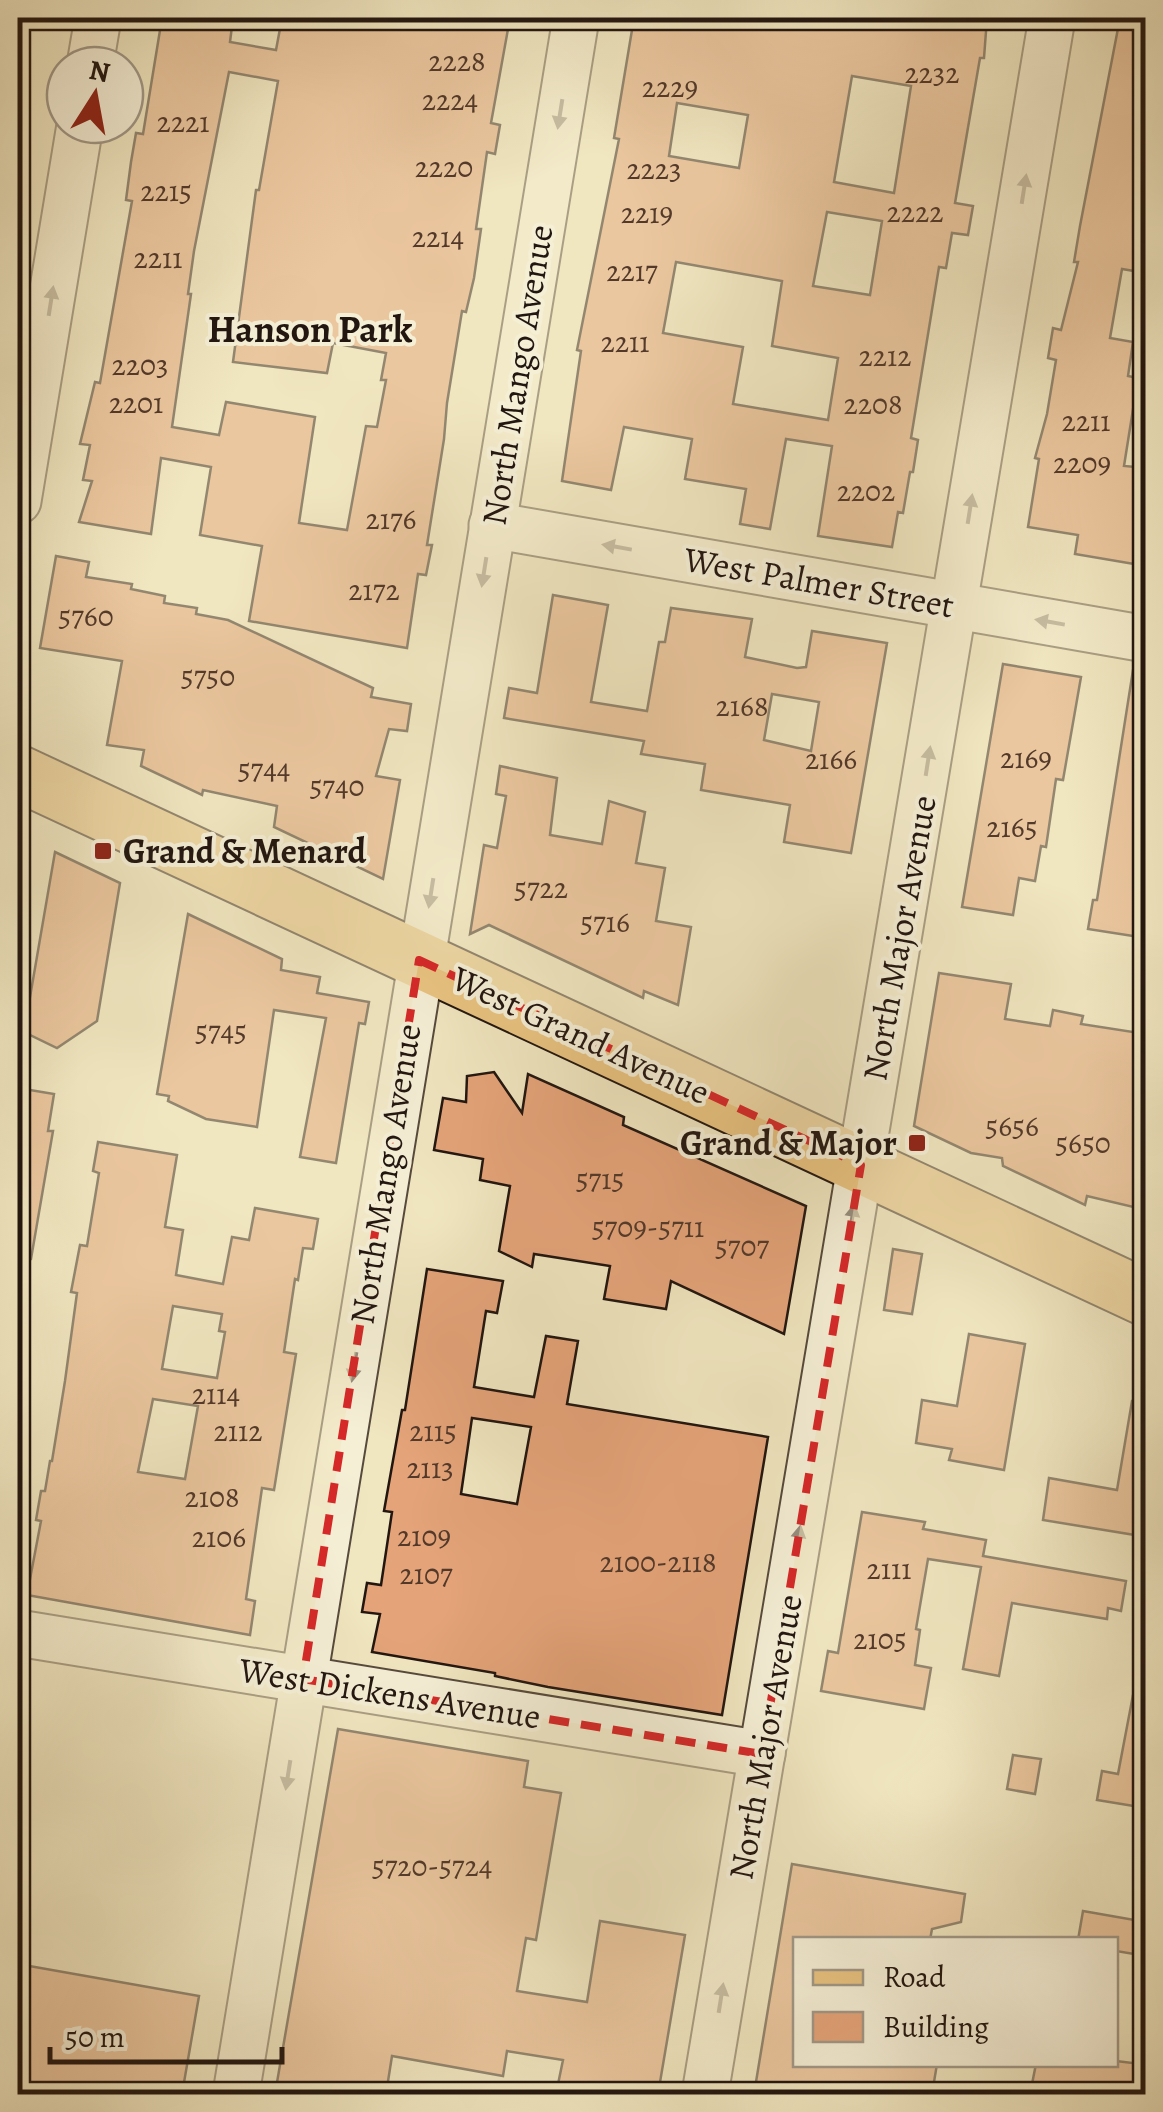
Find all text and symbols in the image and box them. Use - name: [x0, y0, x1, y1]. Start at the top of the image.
- house number: 2228: [428, 41, 486, 81]
- north arrow: [45, 45, 145, 145]
- text: N: [86, 51, 113, 92]
- house number: 2232: [904, 53, 960, 93]
- house number: 2229: [642, 67, 698, 107]
- house number: 2224: [422, 80, 478, 120]
- one-way arrow: [552, 98, 567, 130]
- house number: 2221: [156, 102, 210, 142]
- house number: 2220: [415, 147, 473, 187]
- house number: 2223: [626, 149, 682, 189]
- house number: 2215: [140, 171, 192, 211]
- one-way arrow: [1017, 172, 1032, 204]
- house number: 2222: [887, 192, 944, 232]
- house number: 2219: [621, 193, 673, 233]
- house number: 2214: [412, 217, 464, 257]
- street label: North Mango Avenue: [470, 221, 564, 529]
- house number: 2211: [133, 238, 183, 278]
- house number: 2217: [606, 251, 658, 291]
- one-way arrow: [43, 285, 59, 316]
- district label: Hanson Park: [208, 303, 413, 355]
- house number: 2211: [600, 322, 650, 362]
- house number: 2212: [858, 336, 912, 376]
- house number: 2203: [112, 345, 168, 385]
- house number: 2201: [109, 383, 163, 423]
- house number: 2208: [843, 384, 903, 424]
- house number: 2211: [1061, 401, 1111, 441]
- house number: 2209: [1053, 443, 1111, 483]
- house number: 2202: [837, 471, 895, 511]
- one-way arrow: [963, 493, 978, 524]
- house number: 2176: [366, 499, 416, 539]
- street label: West Palmer Street: [679, 534, 958, 629]
- one-way arrow: [600, 539, 632, 554]
- one-way arrow: [476, 557, 491, 589]
- house number: 2172: [348, 570, 400, 610]
- house number: 5760: [58, 596, 114, 636]
- one-way arrow: [1034, 614, 1065, 629]
- house number: 5750: [181, 656, 235, 696]
- house number: 2168: [716, 686, 768, 726]
- house number: 2169: [1000, 738, 1052, 778]
- house number: 2166: [805, 739, 857, 779]
- one-way arrow: [921, 744, 937, 776]
- house number: 5744: [238, 749, 290, 789]
- house number: 5740: [309, 766, 365, 806]
- street label: North Major Avenue: [850, 792, 948, 1084]
- house number: 2165: [986, 807, 1038, 847]
- place label: Grand & Menard: [123, 827, 367, 875]
- marker: Grand & Menard: [92, 840, 114, 862]
- house number: 5722: [514, 868, 568, 908]
- one-way arrow: [422, 878, 438, 909]
- house number: 5716: [580, 902, 630, 942]
- street label: West Grand Avenue: [443, 954, 718, 1116]
- house number: 5745: [195, 1011, 247, 1051]
- street label: North Mango Avenue: [338, 1020, 432, 1328]
- house number: 5656: [985, 1106, 1039, 1146]
- place label: Grand & Major: [680, 1119, 897, 1167]
- house number: 5650: [1055, 1123, 1111, 1163]
- marker: Grand & Major: [906, 1132, 928, 1154]
- house number: 5715: [576, 1159, 624, 1199]
- one-way arrow: [844, 1203, 860, 1234]
- house number: 5709-5711: [592, 1207, 704, 1247]
- house number: 5707: [715, 1226, 769, 1266]
- one-way arrow: [346, 1352, 361, 1384]
- house number: 2114: [192, 1374, 240, 1414]
- house number: 2112: [213, 1411, 263, 1451]
- house number: 2115: [409, 1411, 457, 1451]
- house number: 2113: [406, 1448, 454, 1488]
- house number: 2108: [184, 1477, 240, 1517]
- house number: 2109: [397, 1516, 451, 1556]
- house number: 2106: [192, 1517, 246, 1557]
- one-way arrow: [791, 1523, 806, 1555]
- house number: 2100-2118: [599, 1542, 717, 1582]
- house number: 2111: [866, 1549, 912, 1589]
- house number: 2107: [399, 1554, 453, 1594]
- street label: North Major Avenue: [716, 1591, 814, 1883]
- house number: 2105: [853, 1619, 907, 1659]
- street label: West Dickens Avenue: [235, 1645, 544, 1741]
- one-way arrow: [280, 1760, 295, 1791]
- house number: 5720-5724: [372, 1846, 492, 1886]
- legend: [793, 1937, 1118, 2067]
- text: Road: [883, 1957, 946, 1997]
- one-way arrow: [714, 1982, 729, 2014]
- scale bar: [50, 2002, 282, 2064]
- text: Building: [883, 2007, 989, 2047]
- text: 50 m: [65, 2017, 125, 2057]

